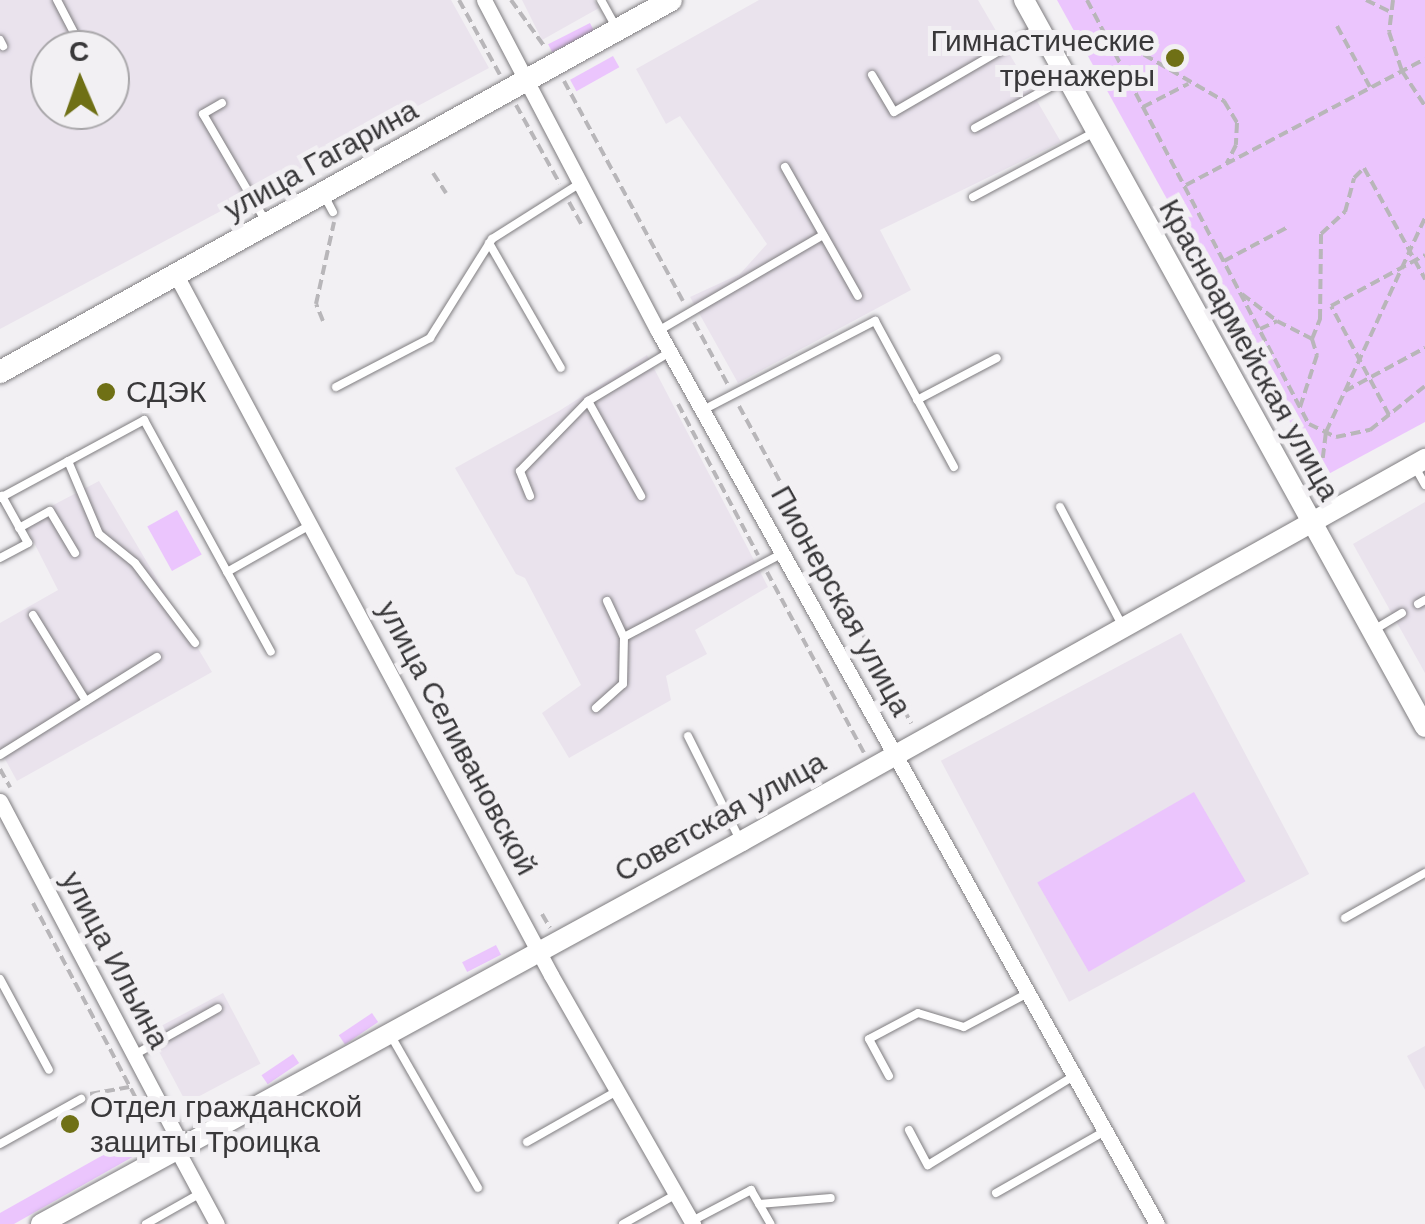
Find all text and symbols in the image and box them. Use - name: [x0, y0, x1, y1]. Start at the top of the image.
- place label: Гимнастические тренажеры: [930, 23, 1155, 94]
- north arrow: [30, 30, 130, 130]
- text: С: [68, 36, 90, 67]
- marker: Гимнастические тренажеры: [1164, 47, 1186, 69]
- street label: улица Гагарина: [218, 92, 424, 228]
- street label: Красноармейская улица: [1151, 193, 1347, 507]
- place label: СДЭК: [126, 374, 206, 410]
- marker: СДЭК: [95, 381, 117, 403]
- street label: Пионерская улица: [763, 480, 919, 722]
- street label: улица Селивановской: [369, 595, 545, 881]
- street label: Советская улица: [608, 744, 832, 890]
- street label: улица Ильина: [53, 865, 177, 1055]
- place label: Отдел гражданской защиты Троицка: [90, 1089, 362, 1160]
- marker: Отдел гражданской защиты Троицка: [59, 1113, 81, 1135]

